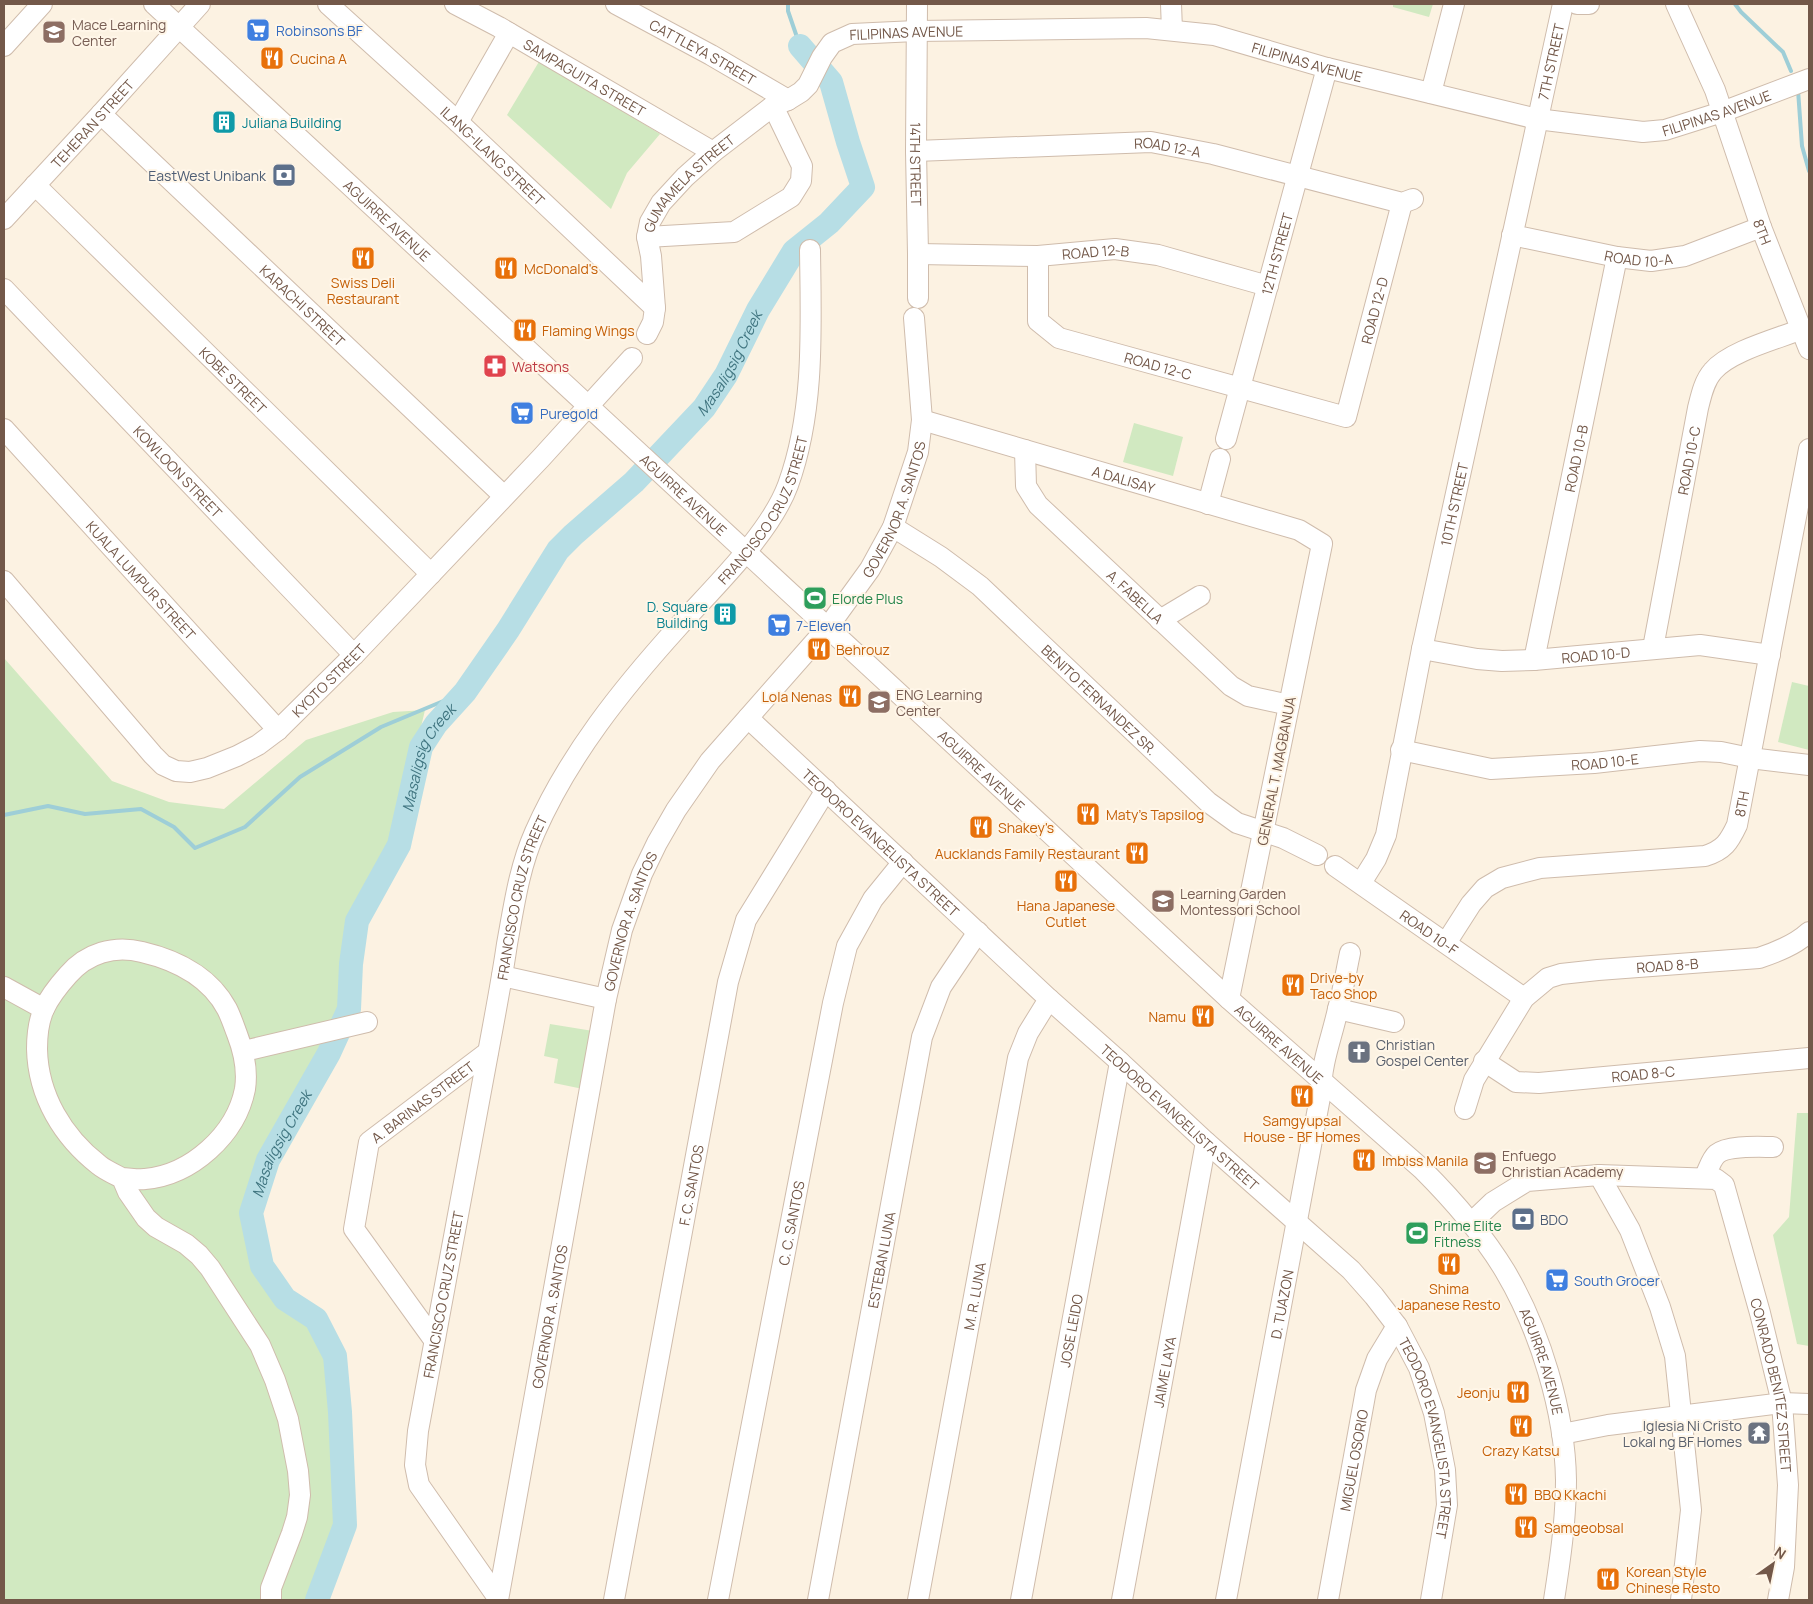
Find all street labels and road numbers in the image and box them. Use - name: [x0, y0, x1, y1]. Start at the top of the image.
- street label: CATTLEYA STREET: [646, 14, 760, 89]
- street label: FILIPINAS AVENUE: [849, 21, 963, 44]
- street label: 7TH STREET: [1533, 21, 1568, 102]
- street label: SAMPAGUITA STREET: [520, 34, 650, 121]
- street label: FILIPINAS AVENUE: [1250, 37, 1364, 86]
- street label: TEHERAN STREET: [46, 74, 138, 172]
- street label: FILIPINAS AVENUE: [1659, 85, 1773, 140]
- street label: ILANG-ILANG STREET: [437, 102, 550, 209]
- street label: 14TH STREET: [906, 122, 927, 207]
- street label: GUMAMELA STREET: [639, 129, 739, 234]
- street label: ROAD 12-A: [1134, 132, 1203, 161]
- street label: AGUIRRE AVENUE: [340, 175, 435, 265]
- street label: 12TH STREET: [1256, 210, 1297, 297]
- street label: 8TH: [1749, 216, 1776, 247]
- street label: ROAD 12-B: [1061, 240, 1131, 263]
- street label: ROAD 10-A: [1603, 245, 1674, 271]
- street label: KARACHI STREET: [256, 260, 350, 351]
- street label: ROAD 12-D: [1356, 275, 1392, 346]
- street label: KOBE STREET: [195, 342, 272, 418]
- street label: ROAD 12-C: [1122, 347, 1194, 384]
- street label: KOWLOON STREET: [130, 421, 227, 522]
- street label: ROAD 10-B: [1559, 422, 1592, 494]
- street label: ROAD 10-C: [1672, 424, 1704, 496]
- street label: FRANCISCO CRUZ STREET: [713, 433, 811, 588]
- street label: GOVERNOR A. SANTOS: [858, 440, 929, 581]
- street label: AGUIRRE AVENUE: [636, 450, 731, 539]
- street label: 10TH STREET: [1435, 460, 1472, 548]
- street label: A DALISAY: [1090, 461, 1157, 497]
- street label: KUALA LUMPUR STREET: [82, 516, 201, 644]
- street label: A. FABELLA: [1103, 565, 1168, 628]
- street label: KYOTO STREET: [287, 639, 370, 721]
- street label: BENITO FERNANDEZ SR.: [1038, 640, 1162, 759]
- street label: ROAD 10-D: [1560, 642, 1631, 667]
- street label: GENERAL T. MAGBANUA: [1252, 695, 1300, 847]
- street label: AGUIRRE AVENUE: [934, 725, 1029, 815]
- street label: ROAD 10-E: [1570, 749, 1639, 774]
- street label: TEODORO EVANGELISTA STREET: [798, 764, 964, 921]
- street label: 8TH: [1729, 789, 1753, 818]
- street label: FRANCISCO CRUZ STREET: [492, 811, 551, 981]
- street label: GOVERNOR A. SANTOS: [599, 848, 661, 993]
- street label: ROAD 10-F: [1396, 905, 1462, 959]
- street label: ROAD 8-B: [1636, 953, 1700, 977]
- street label: AGUIRRE AVENUE: [1231, 999, 1328, 1087]
- street label: TEODORO EVANGELISTA STREET: [1097, 1040, 1264, 1195]
- street label: A. BARINAS STREET: [367, 1056, 478, 1147]
- street label: ROAD 8-C: [1611, 1061, 1676, 1086]
- street label: F. C. SANTOS: [674, 1143, 707, 1227]
- street label: C. C. SANTOS: [773, 1179, 808, 1267]
- street label: FRANCISCO CRUZ STREET: [418, 1209, 467, 1380]
- street label: ESTEBAN LUNA: [863, 1210, 899, 1310]
- street label: GOVERNOR A. SANTOS: [527, 1243, 571, 1390]
- street label: M. R. LUNA: [958, 1260, 990, 1332]
- street label: D. TUAZON: [1266, 1268, 1297, 1340]
- street label: JOSE LEIDO: [1055, 1292, 1087, 1369]
- street label: CONRADO BENITEZ STREET: [1747, 1296, 1797, 1473]
- street label: AGUIRRE AVENUE: [1516, 1305, 1568, 1417]
- street label: TEODORO EVANGELISTA STREET: [1395, 1334, 1457, 1541]
- street label: JAIME LAYA: [1148, 1335, 1180, 1409]
- street label: MIGUEL OSORIO: [1335, 1408, 1372, 1513]

